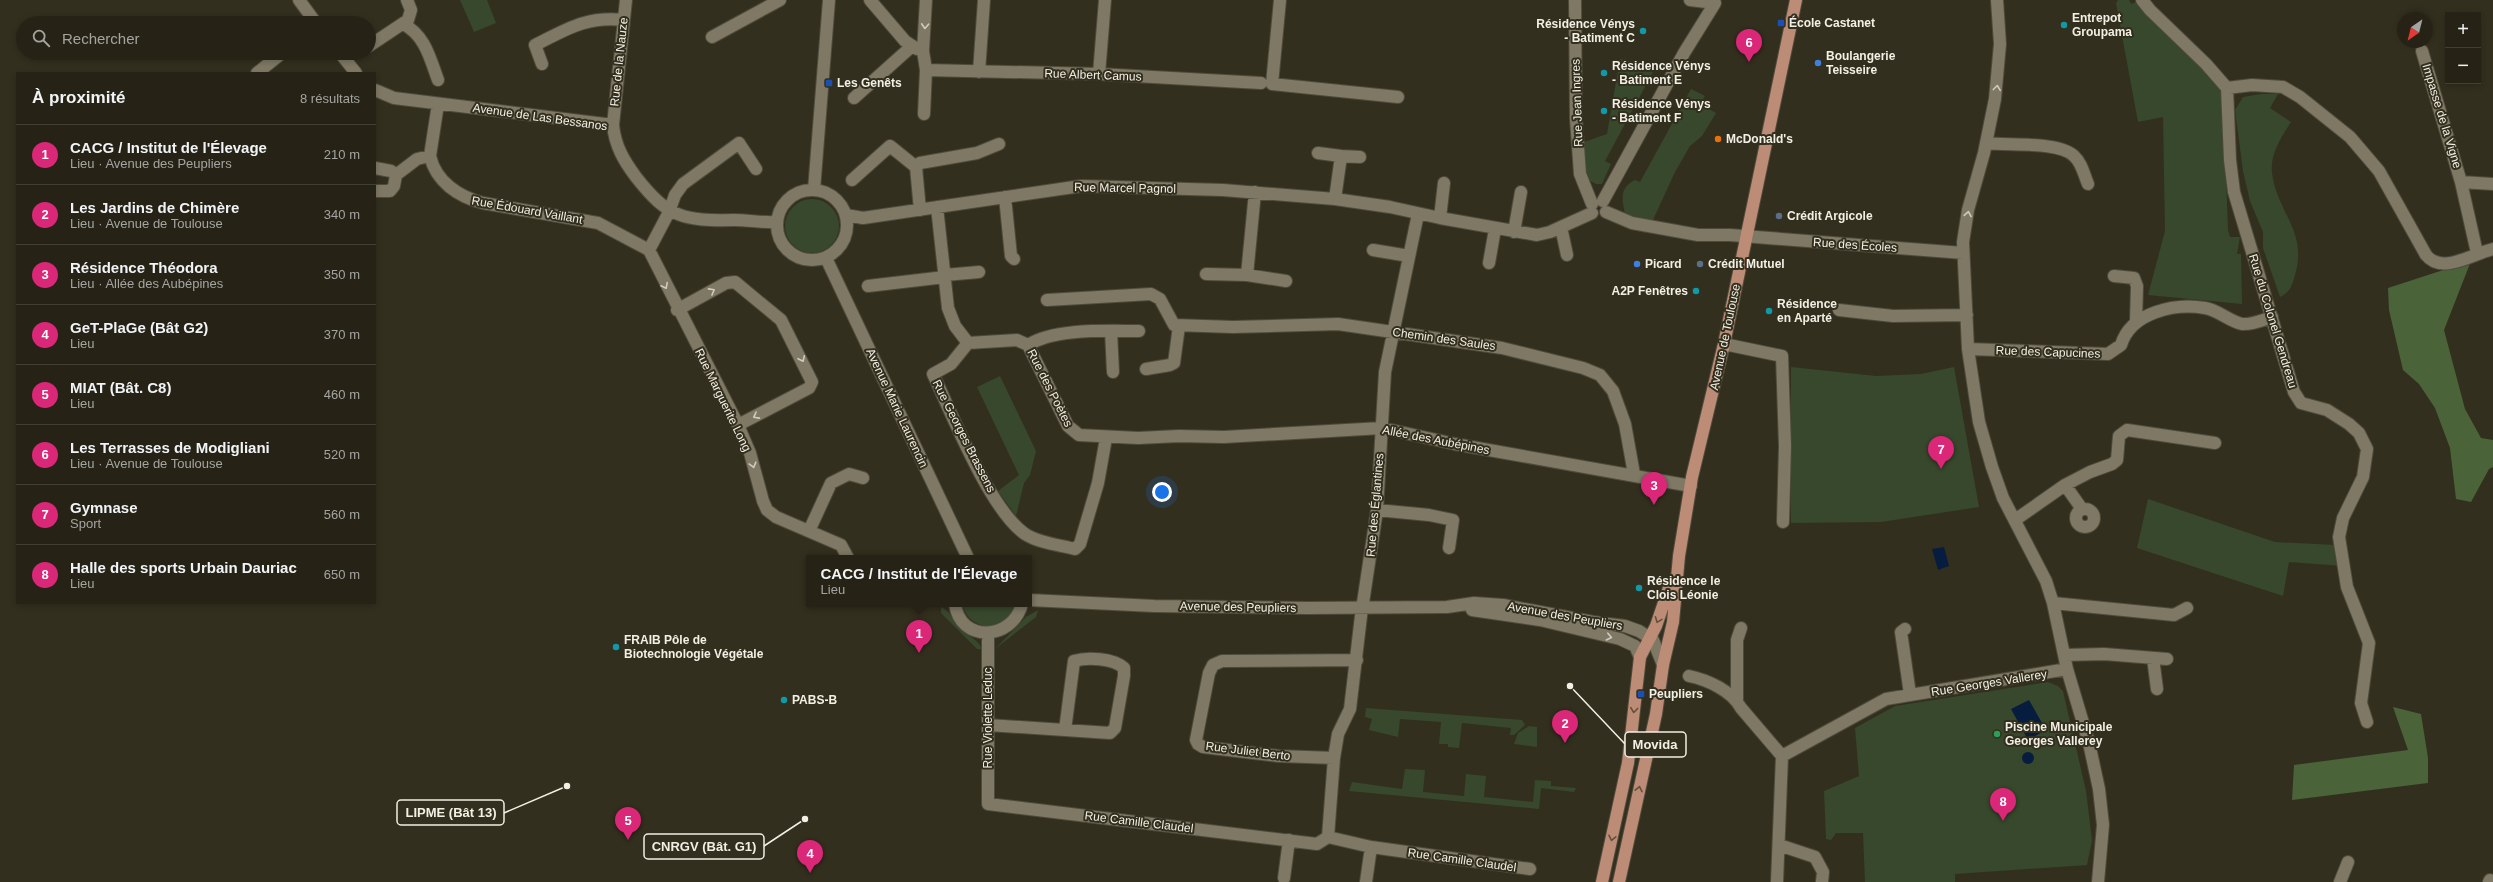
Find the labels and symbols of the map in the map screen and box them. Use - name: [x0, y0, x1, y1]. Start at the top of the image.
- place label: Entrepot Groupama: [2072, 11, 2132, 39]
- north arrow: [2397, 12, 2433, 48]
- place label: École Castanet: [1789, 15, 1875, 30]
- street label: Rue de la Nauze: [607, 16, 631, 107]
- place label: Résidence Vénys - Batiment C: [1536, 17, 1635, 45]
- marker: École Castanet: [1776, 18, 1786, 28]
- marker: Entrepot Groupama: [2059, 20, 2069, 30]
- one-way arrow: [920, 23, 929, 29]
- marker: Résidence Vénys - Batiment C: [1638, 26, 1648, 36]
- pin: 6: [1736, 29, 1762, 62]
- place label: Boulangerie Teisseire: [1826, 49, 1896, 77]
- marker: Boulangerie Teisseire: [1813, 58, 1823, 68]
- street label: Rue Jean Ingres: [1568, 59, 1586, 147]
- place label: Résidence Vénys - Batiment E: [1612, 59, 1711, 87]
- street label: Impasse de la Vigne: [2419, 62, 2465, 170]
- street label: Rue Albert Camus: [1044, 66, 1142, 84]
- marker: Résidence Vénys - Batiment E: [1599, 68, 1609, 78]
- place label: Les Genêts: [837, 76, 902, 90]
- marker: Les Genêts: [824, 78, 834, 88]
- one-way arrow: [1992, 85, 2001, 91]
- place label: Résidence Vénys - Batiment F: [1612, 97, 1711, 125]
- street label: Avenue de Las Bessanos: [472, 101, 608, 133]
- marker: Résidence Vénys - Batiment F: [1599, 106, 1609, 116]
- place label: McDonald's: [1726, 132, 1793, 146]
- marker: McDonald's: [1713, 134, 1723, 144]
- street label: Rue Marcel Pagnol: [1074, 180, 1176, 196]
- street label: Rue Édouard Vaillant: [470, 192, 584, 227]
- place label: Crédit Argicole: [1787, 209, 1873, 223]
- marker: Crédit Argicole: [1774, 211, 1784, 221]
- one-way arrow: [1963, 211, 1971, 217]
- street label: Rue des Écoles: [1813, 234, 1897, 255]
- street label: Rue du Colonel Gendreau: [2246, 252, 2300, 390]
- place label: Picard: [1645, 257, 1682, 271]
- place label: Crédit Mutuel: [1708, 257, 1785, 271]
- marker: Picard: [1632, 259, 1642, 269]
- marker: Crédit Mutuel: [1695, 259, 1705, 269]
- one-way arrow: [660, 281, 668, 289]
- street label: Avenue de Toulouse: [1707, 282, 1743, 391]
- place label: A2P Fenêtres: [1612, 284, 1688, 298]
- marker: A2P Fenêtres: [1691, 286, 1701, 296]
- one-way arrow: [707, 288, 715, 295]
- place label: Résidence en Aparté: [1777, 297, 1837, 325]
- marker: Résidence en Aparté: [1764, 306, 1774, 316]
- street label: Chemin des Saules: [1392, 325, 1496, 353]
- street label: Rue des Capucines: [1995, 343, 2101, 361]
- street label: Rue Marguerite Long: [692, 346, 754, 454]
- street label: Avenue Marie Laurencin: [863, 346, 931, 470]
- street label: Rue des Poètes: [1024, 347, 1076, 429]
- one-way arrow: [797, 355, 805, 363]
- street label: Rue Georges Brassens: [929, 377, 999, 495]
- one-way arrow: [753, 411, 760, 418]
- street label: Allée des Aubépines: [1381, 423, 1491, 457]
- pin: 7: [1928, 436, 1954, 469]
- street label: Rue des Églantines: [1362, 452, 1387, 557]
- one-way arrow: [749, 462, 757, 468]
- pin: 3: [1641, 472, 1667, 505]
- your location: [1152, 482, 1172, 502]
- place label: Résidence le Clois Léonie: [1647, 574, 1721, 602]
- marker: Résidence le Clois Léonie: [1634, 583, 1644, 593]
- street label: Avenue des Peupliers: [1180, 599, 1296, 615]
- street label: Avenue des Peupliers: [1506, 599, 1624, 633]
- one-way arrow: [1655, 616, 1663, 623]
- pin: 1: [906, 620, 932, 653]
- one-way arrow: [1605, 632, 1612, 640]
- place label: FRAIB Pôle de Biotechnologie Végétale: [624, 633, 764, 661]
- marker: FRAIB Pôle de Biotechnologie Végétale: [611, 642, 621, 652]
- street label: Rue Violette Leduc: [981, 667, 995, 769]
- street label: Rue Georges Vallerey: [1930, 667, 2048, 699]
- place label: Peupliers: [1649, 687, 1703, 701]
- marker: Peupliers: [1636, 689, 1646, 699]
- place label: PABS-B: [792, 693, 837, 707]
- marker: PABS-B: [779, 695, 789, 705]
- one-way arrow: [1630, 707, 1639, 713]
- pin: 2: [1552, 710, 1578, 743]
- place label: Piscine Municipale Georges Vallerey: [2005, 720, 2113, 748]
- marker: Piscine Municipale Georges Vallerey: [1992, 729, 2002, 739]
- callout: Movida: [1625, 732, 1686, 757]
- text: Movida: [1633, 737, 1678, 752]
- street label: Rue Juliet Berto: [1205, 739, 1292, 763]
- one-way arrow: [1635, 786, 1643, 792]
- pin: 8: [1990, 788, 2016, 821]
- callout: LIPME (Bât 13): [397, 800, 504, 825]
- text: LIPME (Bât 13): [405, 805, 497, 820]
- pin: 5: [615, 807, 641, 840]
- street label: Rue Camille Claudel: [1084, 808, 1194, 836]
- callout: CNRGV (Bât. G1): [644, 834, 764, 859]
- one-way arrow: [1608, 835, 1616, 841]
- text: CNRGV (Bât. G1): [652, 839, 756, 854]
- pin: 4: [797, 840, 823, 873]
- street label: Rue Camille Claudel: [1407, 845, 1517, 875]

